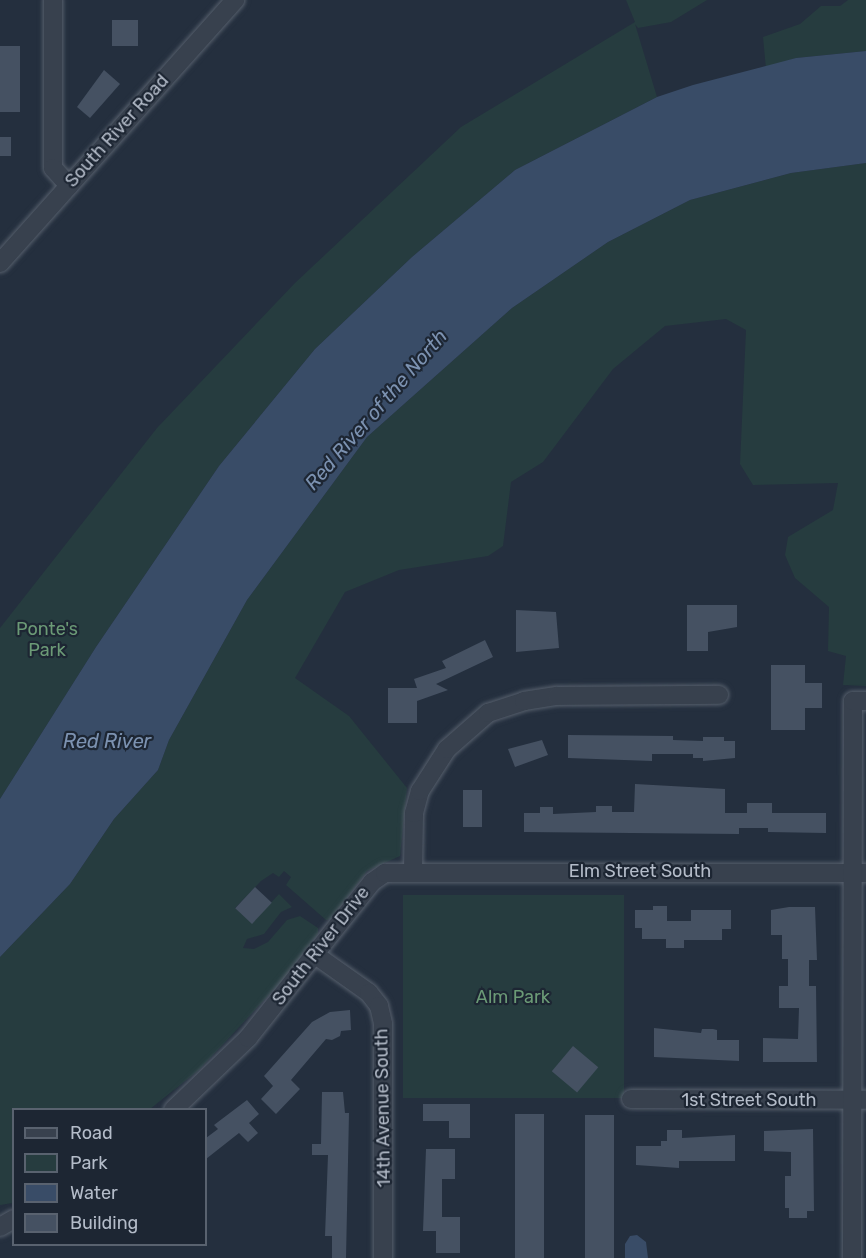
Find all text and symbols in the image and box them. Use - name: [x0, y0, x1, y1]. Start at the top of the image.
- street label: South River Road: [61, 70, 173, 192]
- water label: Red River of the North: [299, 324, 453, 496]
- park label: Ponte's Park: [16, 619, 78, 662]
- water label: Red River: [63, 729, 151, 753]
- street label: Elm Street South: [569, 860, 711, 882]
- street label: South River Drive: [268, 882, 374, 1010]
- park label: Alm Park: [476, 986, 550, 1008]
- street label: 14th Avenue South: [371, 1028, 395, 1188]
- street label: 1st Street South: [681, 1089, 817, 1111]
- legend: [12, 1108, 207, 1246]
- text: Road: [70, 1122, 113, 1144]
- text: Park: [70, 1152, 107, 1174]
- text: Water: [70, 1182, 118, 1204]
- text: Building: [70, 1212, 138, 1234]

